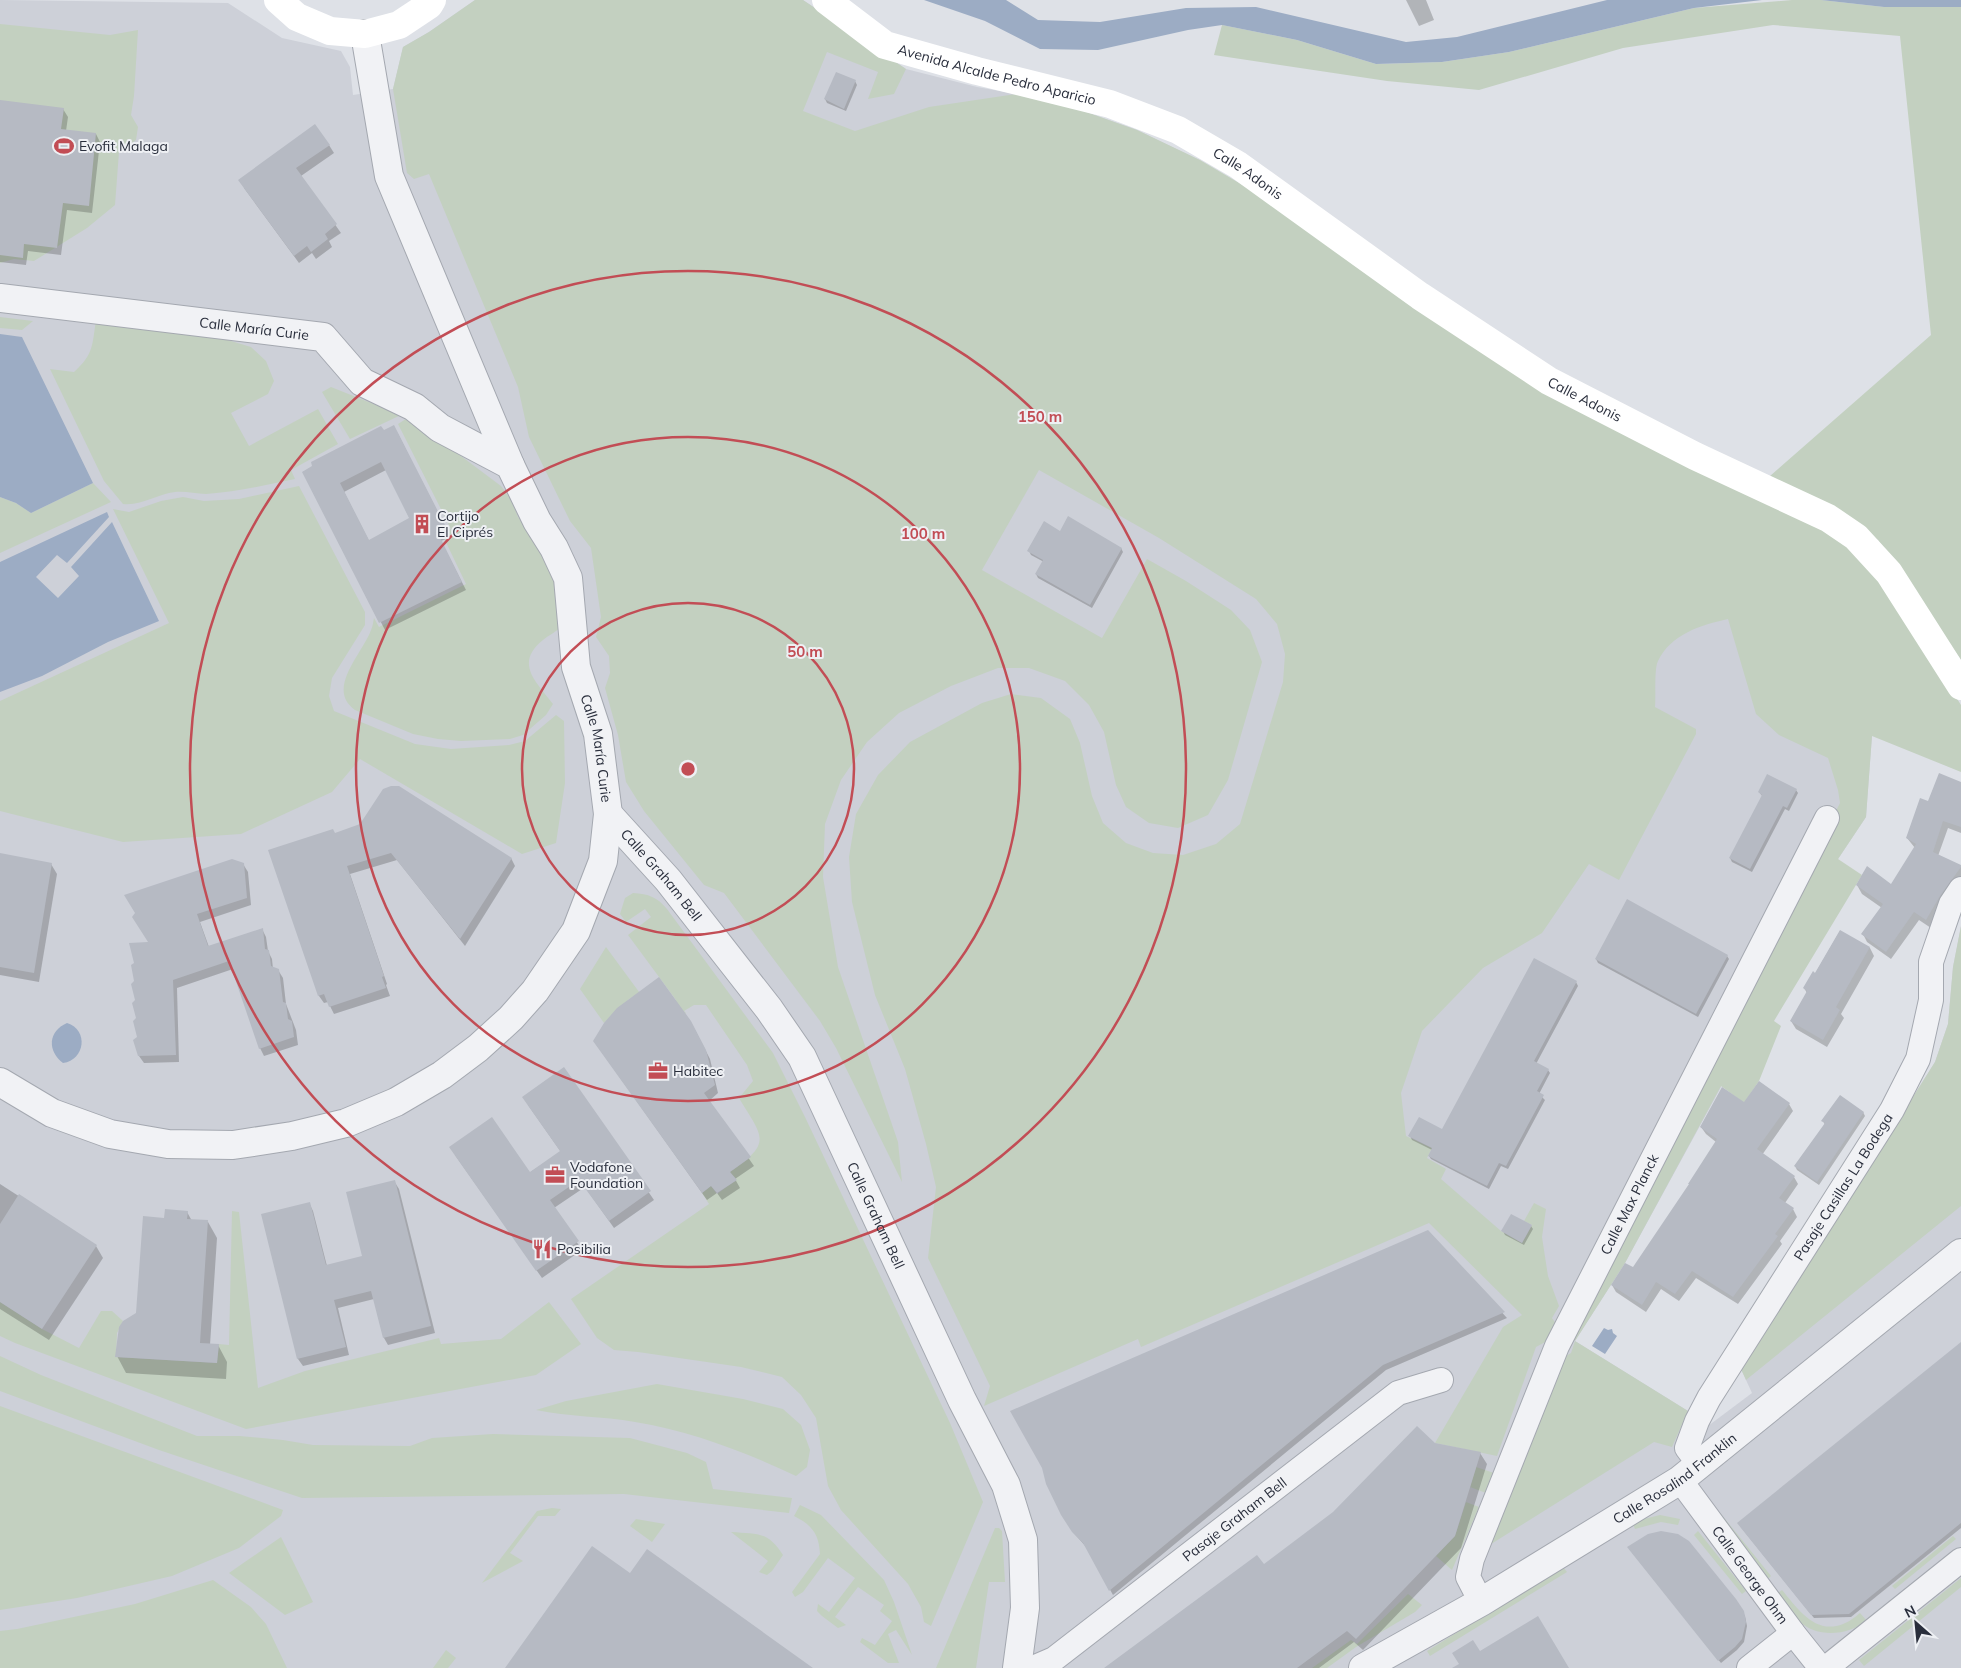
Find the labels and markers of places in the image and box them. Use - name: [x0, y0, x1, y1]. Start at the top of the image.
- sports icon: Evofit Malaga: [53, 135, 75, 157]
- place label: Evofit Malaga: [79, 137, 168, 155]
- place label: Cortijo El Ciprés: [437, 507, 493, 541]
- building icon: Cortijo El Ciprés: [411, 513, 433, 535]
- centre of rings: [679, 760, 697, 778]
- office icon: Habitec: [647, 1060, 669, 1082]
- place label: Habitec: [673, 1062, 723, 1080]
- place label: Vodafone Foundation: [570, 1158, 643, 1192]
- office icon: Vodafone Foundation: [544, 1164, 566, 1186]
- restaurant icon: Posibilia: [531, 1238, 553, 1260]
- place label: Posibilia: [557, 1240, 611, 1258]

